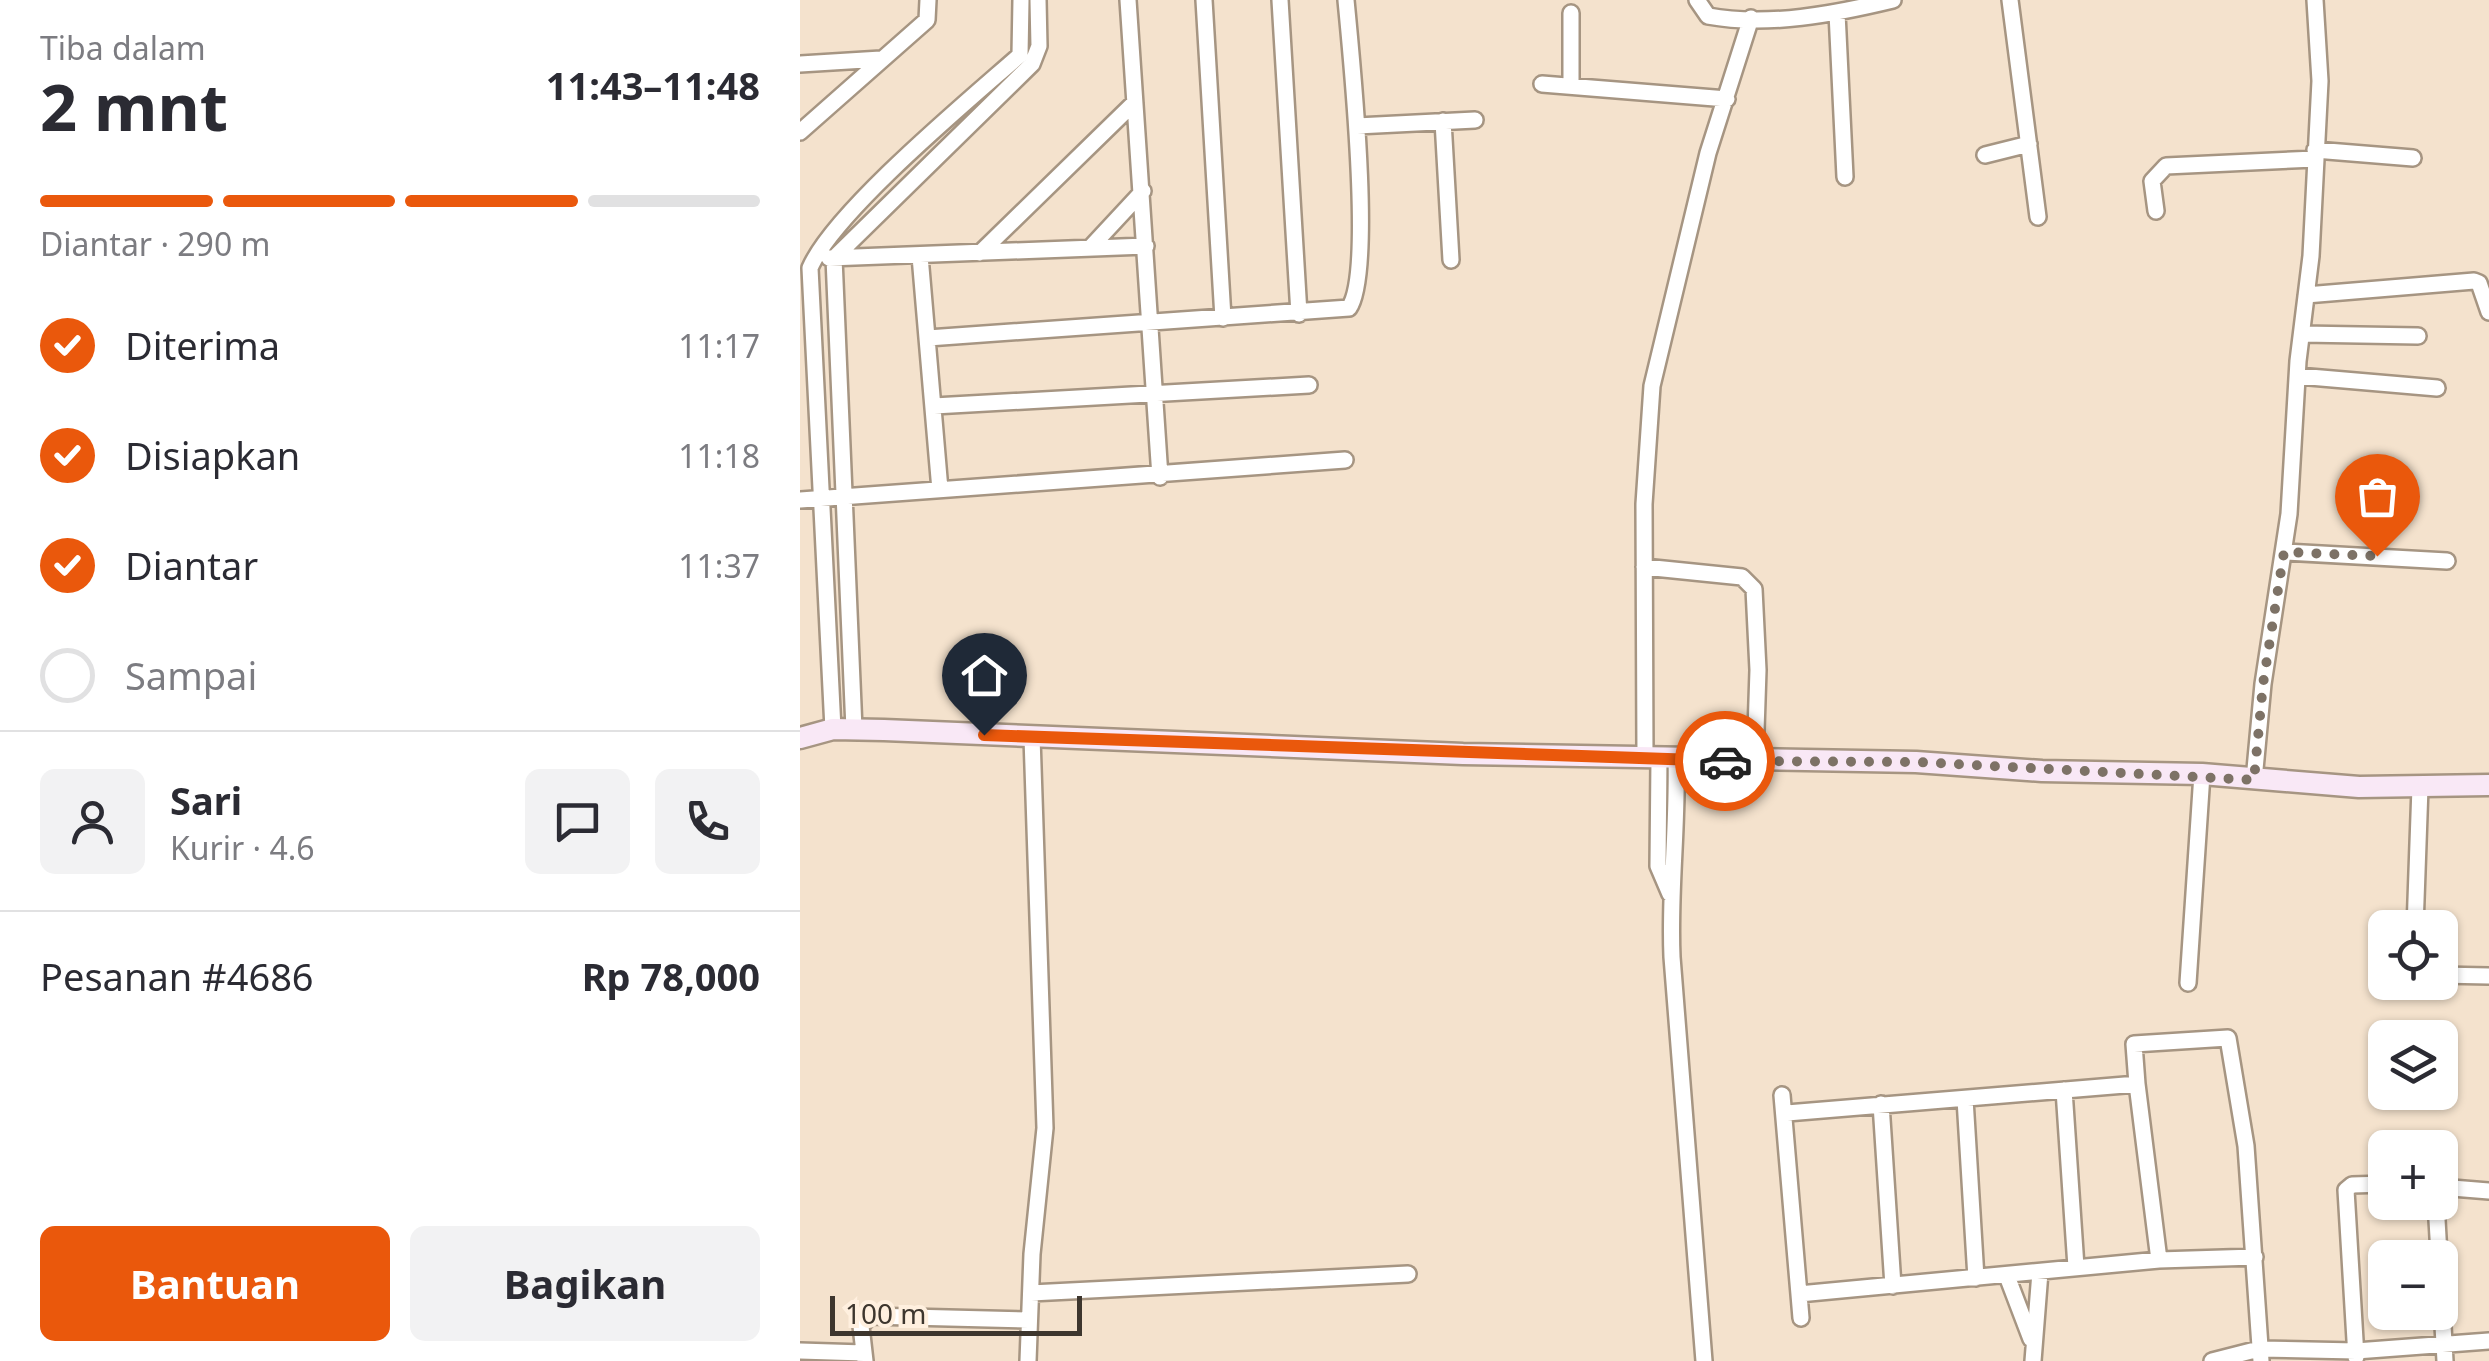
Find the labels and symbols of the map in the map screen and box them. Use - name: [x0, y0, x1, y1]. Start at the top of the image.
- pin: [2335, 454, 2420, 557]
- pin: [942, 633, 1027, 736]
- courier: [1675, 711, 1775, 811]
- scale bar: [830, 1291, 1082, 1336]

